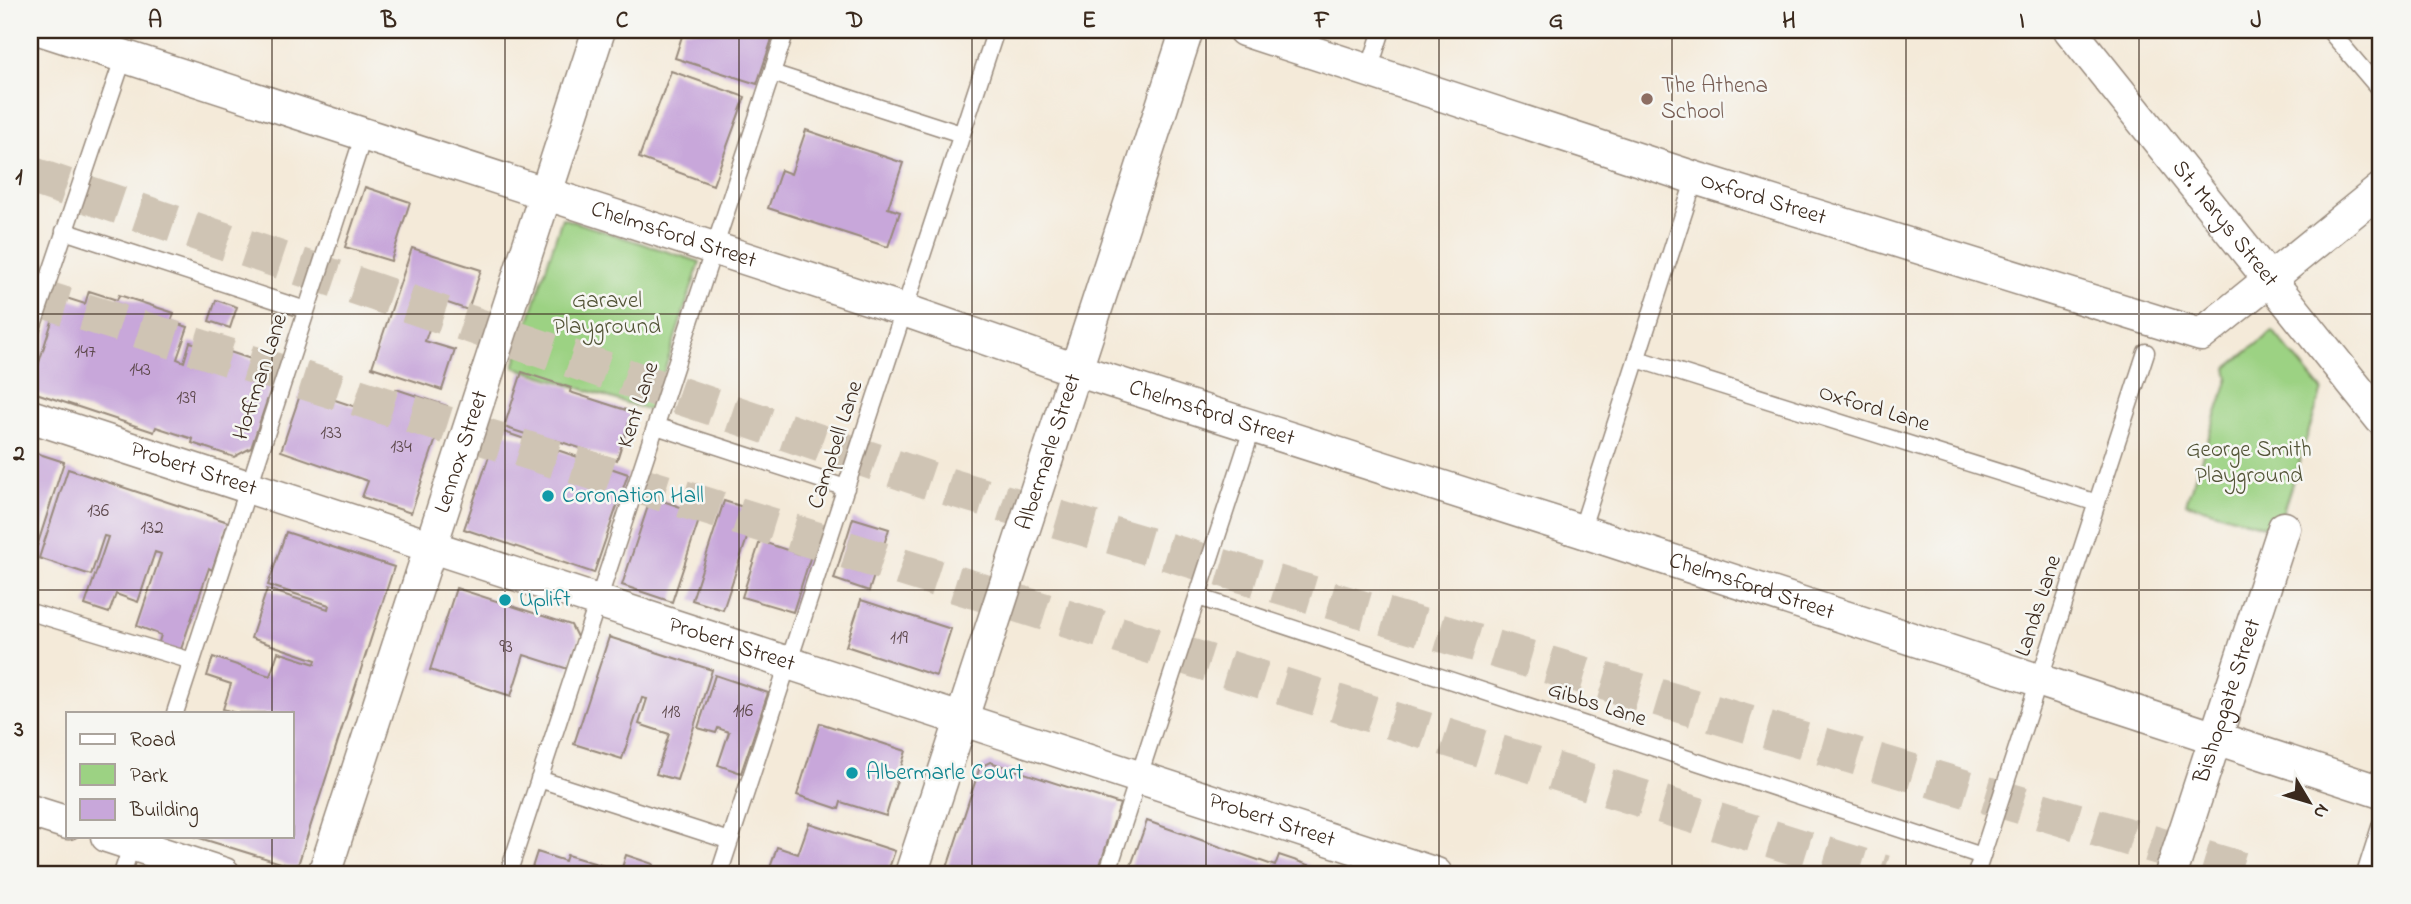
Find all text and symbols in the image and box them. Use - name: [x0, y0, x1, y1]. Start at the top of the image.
- text: A: [148, 5, 162, 38]
- text: B: [380, 5, 397, 38]
- text: C: [616, 5, 629, 38]
- text: D: [846, 5, 863, 38]
- text: E: [1082, 5, 1096, 38]
- text: F: [1314, 5, 1330, 38]
- text: G: [1549, 5, 1563, 38]
- text: H: [1782, 5, 1796, 38]
- text: I: [2019, 5, 2025, 38]
- text: J: [2250, 5, 2262, 38]
- place label: The Athena School: [1661, 70, 1768, 129]
- marker: The Athena School: [1639, 91, 1655, 107]
- street label: St. Marys Street: [2164, 153, 2286, 295]
- text: 1: [15, 162, 23, 195]
- street label: Oxford Street: [1696, 164, 1831, 234]
- street label: Chelmsford Street: [586, 193, 761, 277]
- park label: Garavel Playground: [553, 285, 661, 346]
- street label: Hoffman Lane: [225, 309, 297, 444]
- house number: 147: [74, 339, 96, 366]
- house number: 143: [129, 357, 151, 384]
- street label: Kent Lane: [610, 357, 669, 452]
- street label: Albermarle Street: [1008, 369, 1090, 535]
- street label: Chelmsford Street: [1125, 371, 1299, 455]
- street label: Campbell Lane: [800, 376, 872, 513]
- street label: Oxford Lane: [1814, 376, 1934, 442]
- house number: 139: [176, 385, 196, 412]
- street label: Lennox Street: [426, 386, 497, 518]
- house number: 133: [320, 420, 342, 447]
- street label: Probert Street: [126, 433, 261, 505]
- house number: 134: [390, 434, 412, 461]
- park label: George Smith Playground: [2186, 434, 2312, 495]
- text: 2: [12, 438, 25, 471]
- place label: Coronation Hall: [562, 480, 704, 513]
- marker: Coronation Hall: [540, 488, 556, 504]
- house number: 136: [87, 498, 109, 525]
- house number: 132: [140, 515, 164, 542]
- street label: Chelmsford Street: [1664, 544, 1839, 629]
- street label: Lands Lane: [2007, 550, 2071, 661]
- place label: Uplift: [519, 584, 571, 617]
- marker: Uplift: [497, 592, 513, 608]
- street label: Probert Street: [664, 609, 800, 681]
- street label: Bishopgate Street: [2185, 614, 2270, 789]
- house number: 119: [890, 625, 908, 652]
- house number: 93: [499, 634, 513, 661]
- street label: Gibbs Lane: [1543, 674, 1651, 737]
- house number: 116: [733, 698, 753, 725]
- house number: 118: [661, 699, 681, 726]
- legend: [66, 712, 294, 838]
- text: 3: [13, 714, 24, 747]
- text: Road: [130, 726, 176, 756]
- place label: Albermarle Court: [866, 757, 1024, 790]
- text: Park: [130, 762, 169, 792]
- marker: Albermarle Court: [844, 765, 860, 781]
- north arrow: [2274, 768, 2344, 838]
- street label: Probert Street: [1204, 784, 1340, 857]
- text: Building: [129, 796, 199, 828]
- text: N: [2306, 798, 2335, 824]

